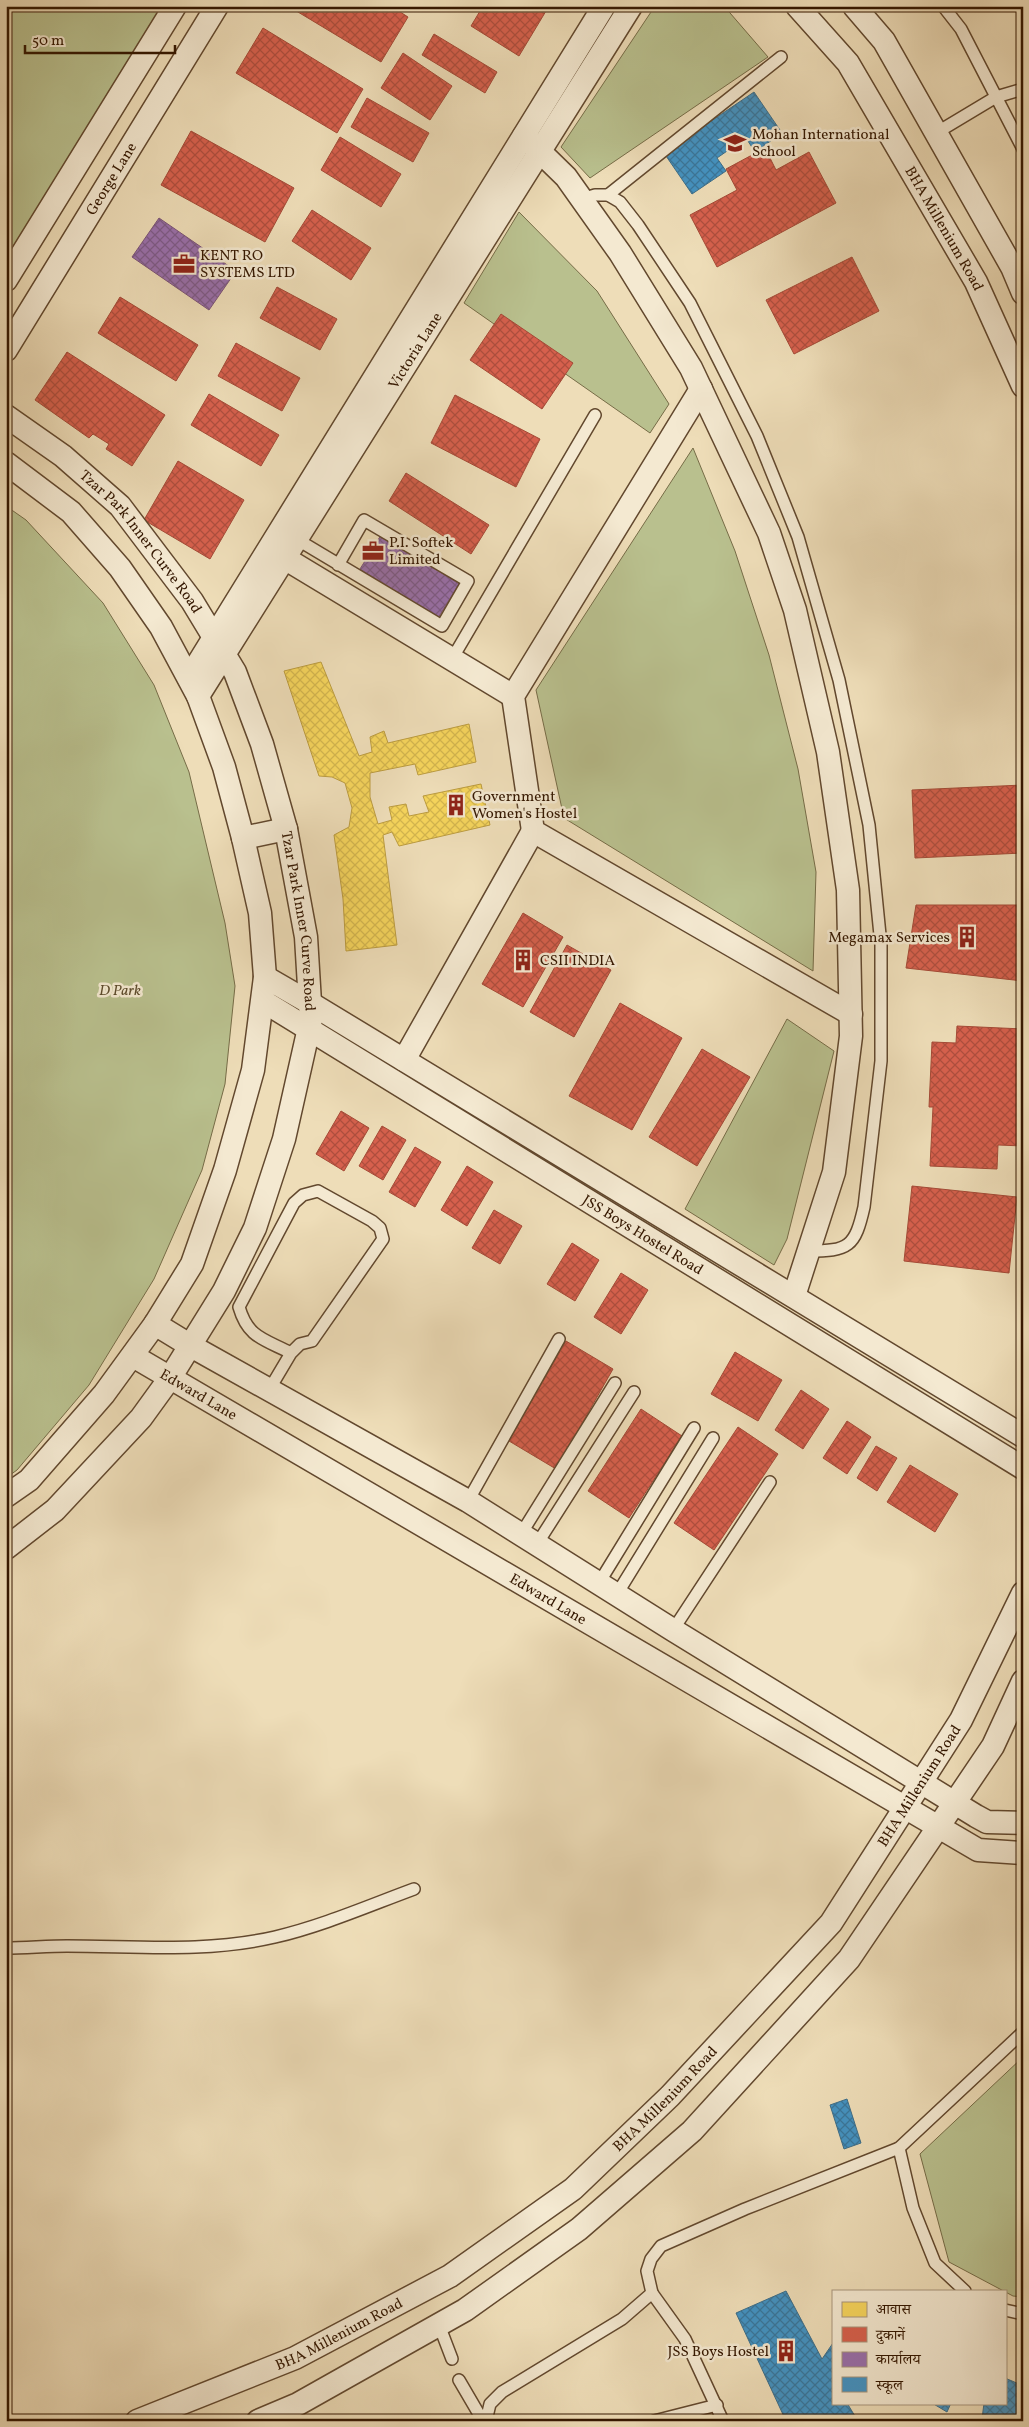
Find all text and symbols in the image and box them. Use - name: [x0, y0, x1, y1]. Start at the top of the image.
- scale bar: [25, 22, 175, 54]
- text: 50 m: [32, 31, 64, 52]
- place label: Mohan International School: [752, 125, 890, 163]
- school or university icon: Mohan International School: [722, 130, 748, 156]
- street label: George Lane: [82, 139, 143, 220]
- street label: BHA Millenium Road: [899, 163, 988, 295]
- place label: KENT RO SYSTEMS LTD: [200, 246, 295, 284]
- office icon: KENT RO SYSTEMS LTD: [171, 251, 197, 277]
- street label: Victoria Lane: [384, 309, 448, 394]
- street label: Tzar Park Inner Curve Road: [74, 466, 206, 618]
- place label: P.I. Softek Limited: [389, 533, 453, 571]
- office icon: P.I. Softek Limited: [360, 538, 386, 564]
- place label: Government Women's Hostel: [472, 787, 577, 825]
- building icon: Government Women's Hostel: [443, 792, 469, 818]
- street label: Tzar Park Inner Curve Road: [275, 829, 320, 1012]
- building icon: Megamax Services: [954, 924, 980, 950]
- place label: Megamax Services: [828, 928, 950, 949]
- building icon: CSII INDIA: [510, 947, 536, 973]
- place label: CSII INDIA: [540, 951, 615, 972]
- park label: D Park: [99, 981, 141, 1002]
- street label: JSS Boys Hostel Road: [578, 1191, 707, 1281]
- street label: Edward Lane: [155, 1365, 240, 1427]
- street label: Edward Lane: [505, 1569, 590, 1631]
- street label: BHA Millenium Road: [873, 1721, 967, 1851]
- street label: BHA Millenium Road: [609, 2042, 723, 2157]
- legend: [832, 2290, 1006, 2404]
- street label: BHA Millenium Road: [273, 2294, 407, 2377]
- text: आवास: [876, 2300, 912, 2321]
- text: दुकानें: [875, 2326, 906, 2347]
- building icon: JSS Boys Hostel: [773, 2338, 799, 2364]
- place label: JSS Boys Hostel: [667, 2342, 769, 2363]
- text: कार्यालय: [875, 2350, 921, 2371]
- text: स्कूल: [875, 2376, 904, 2397]

